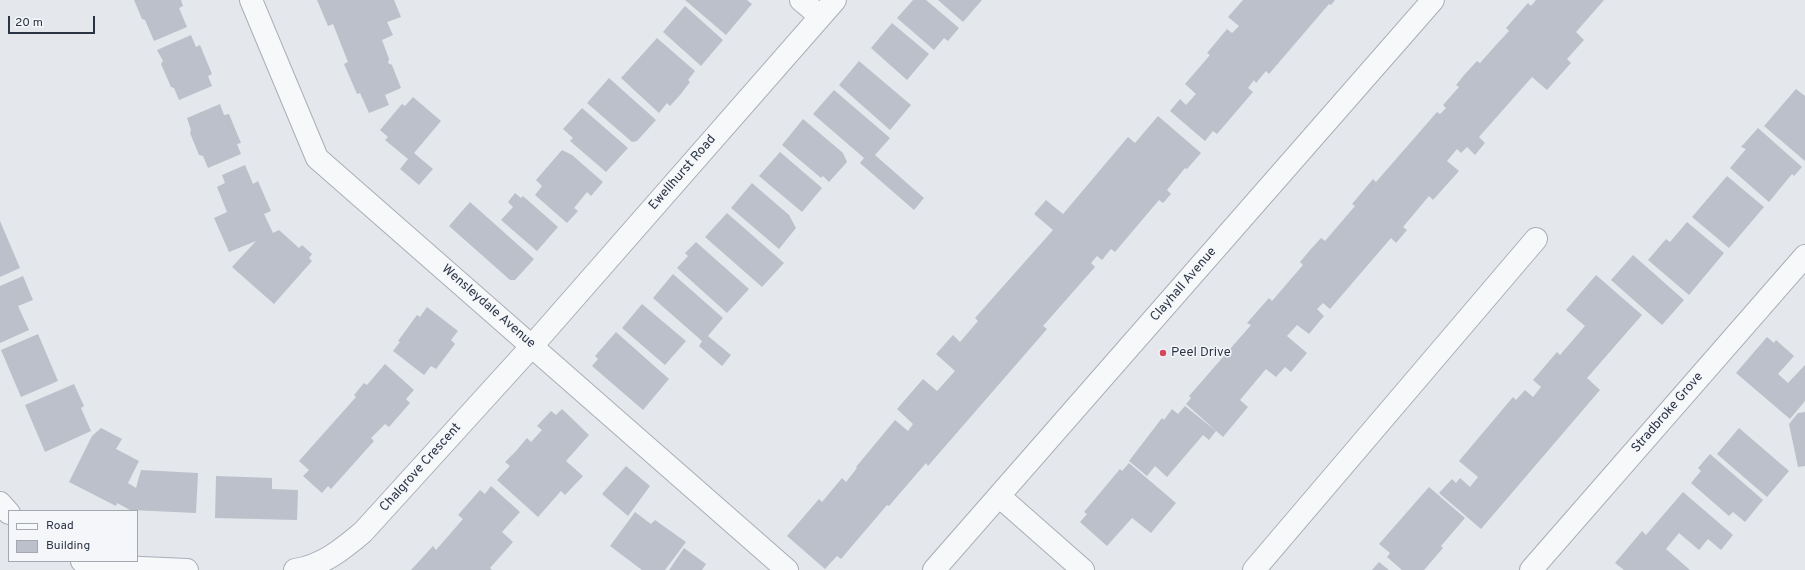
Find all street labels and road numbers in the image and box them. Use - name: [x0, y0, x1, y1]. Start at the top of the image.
- street label: Ewellhurst Road: [646, 132, 720, 214]
- street label: Clayhall Avenue: [1148, 245, 1220, 325]
- street label: Wensleydale Avenue: [438, 262, 538, 352]
- street label: Stradbroke Grove: [1629, 370, 1707, 456]
- street label: Chalgrove Crescent: [377, 421, 465, 515]

